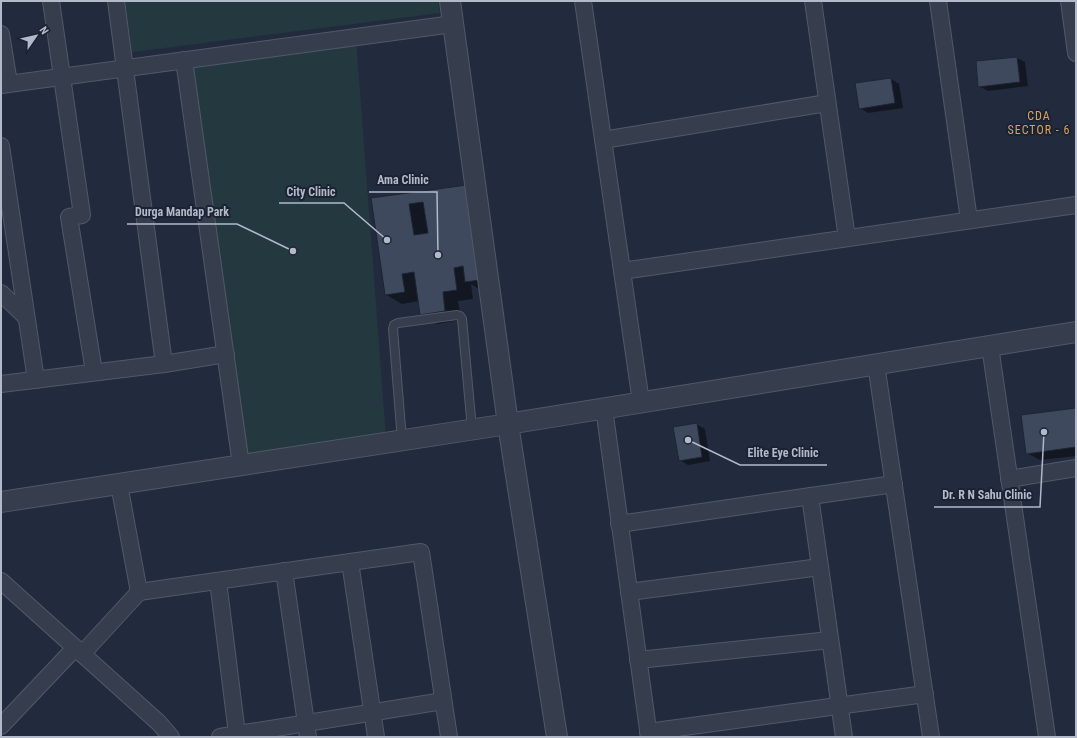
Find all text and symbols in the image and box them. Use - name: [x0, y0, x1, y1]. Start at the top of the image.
- north arrow: [16, 16, 56, 56]
- text: N: [37, 24, 51, 37]
- district label: CDA SECTOR - 6: [1008, 109, 1070, 137]
- callout: Ama Clinic: [369, 168, 437, 192]
- text: Ama Clinic: [377, 173, 429, 187]
- callout: City Clinic: [279, 179, 344, 203]
- text: City Clinic: [287, 185, 336, 199]
- callout: Durga Mandap Park: [127, 200, 237, 224]
- text: Durga Mandap Park: [135, 205, 229, 219]
- callout: Elite Eye Clinic: [740, 441, 827, 465]
- text: Elite Eye Clinic: [748, 446, 819, 460]
- callout: Dr. R N Sahu Clinic: [934, 483, 1040, 507]
- text: Dr. R N Sahu Clinic: [942, 488, 1032, 502]

